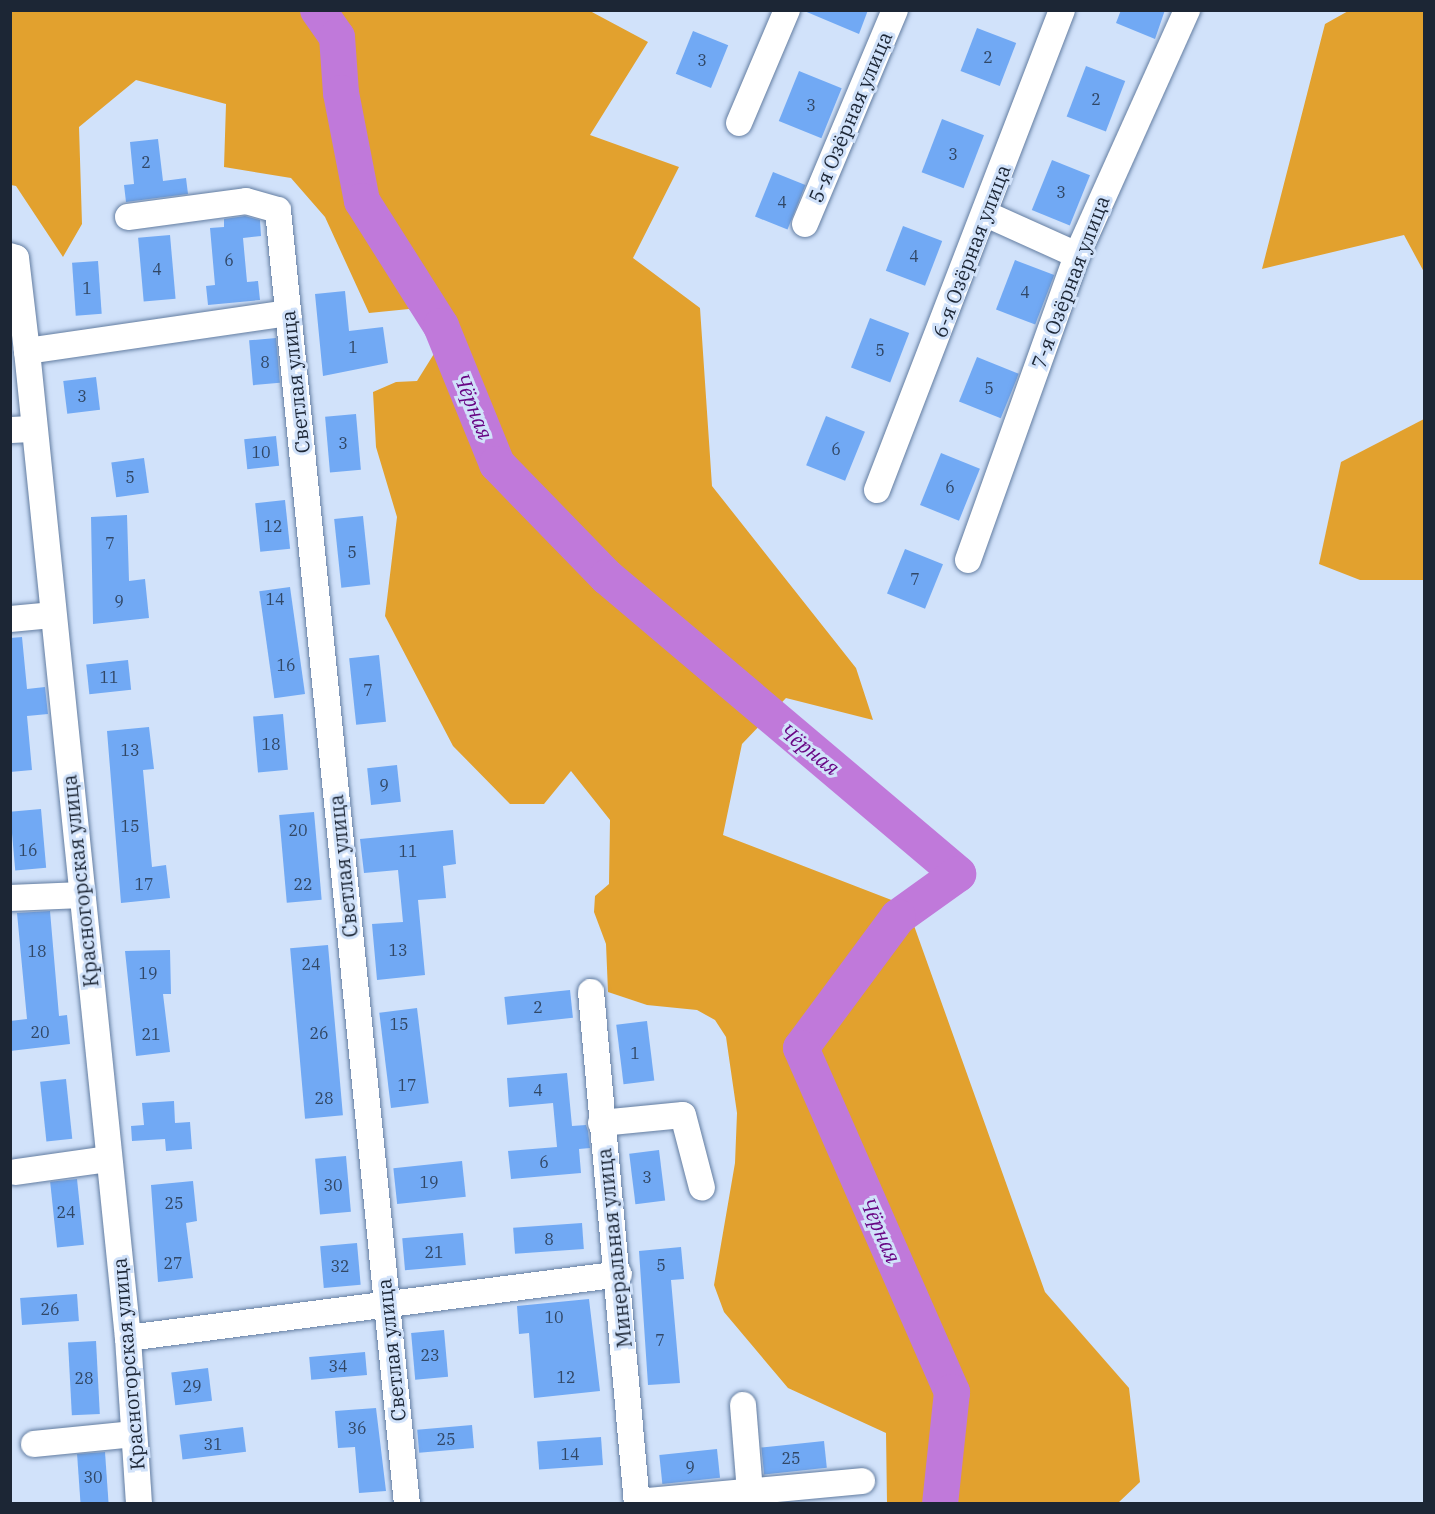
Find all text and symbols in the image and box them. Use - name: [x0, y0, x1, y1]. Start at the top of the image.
- street label: 5-я Озёрная улица: [803, 28, 897, 206]
- house number: 2: [983, 47, 993, 67]
- house number: 3: [697, 50, 707, 70]
- house number: 2: [1091, 89, 1101, 109]
- house number: 3: [806, 95, 816, 115]
- house number: 3: [948, 144, 958, 164]
- house number: 2: [141, 152, 151, 172]
- street label: 6-я Озёрная улица: [927, 161, 1015, 341]
- house number: 3: [1056, 182, 1066, 202]
- house number: 4: [777, 192, 787, 212]
- street label: 7-я Озёрная улица: [1026, 192, 1114, 372]
- house number: 4: [909, 246, 919, 266]
- house number: 6: [224, 250, 234, 270]
- house number: 4: [152, 259, 162, 279]
- house number: 1: [82, 278, 92, 298]
- house number: 4: [1020, 282, 1030, 302]
- street label: Светлая улица: [276, 309, 314, 455]
- house number: 1: [348, 337, 358, 357]
- house number: 5: [875, 340, 885, 360]
- house number: 8: [260, 352, 270, 372]
- water label: Чёрная: [449, 369, 499, 443]
- house number: 5: [984, 378, 994, 398]
- house number: 3: [77, 386, 87, 406]
- house number: 3: [338, 433, 348, 453]
- house number: 6: [831, 439, 841, 459]
- house number: 10: [251, 442, 271, 462]
- house number: 5: [125, 467, 135, 487]
- house number: 6: [945, 477, 955, 497]
- house number: 12: [263, 516, 283, 536]
- house number: 7: [105, 533, 115, 553]
- house number: 5: [347, 542, 357, 562]
- house number: 7: [910, 569, 920, 589]
- house number: 14: [265, 589, 285, 609]
- house number: 9: [114, 591, 124, 611]
- house number: 16: [276, 655, 296, 675]
- house number: 11: [99, 667, 119, 687]
- house number: 7: [363, 680, 373, 700]
- water label: Чёрная: [775, 718, 845, 780]
- house number: 18: [261, 734, 281, 754]
- house number: 13: [120, 740, 140, 760]
- street label: Красногорская улица: [57, 774, 103, 988]
- house number: 9: [379, 775, 389, 795]
- street label: Светлая улица: [324, 793, 362, 939]
- house number: 15: [120, 816, 140, 836]
- house number: 20: [288, 820, 308, 840]
- house number: 16: [18, 840, 38, 860]
- house number: 11: [398, 841, 418, 861]
- house number: 17: [134, 874, 154, 894]
- house number: 22: [293, 874, 313, 894]
- house number: 13: [388, 940, 408, 960]
- house number: 18: [27, 941, 47, 961]
- house number: 24: [301, 954, 321, 974]
- house number: 19: [138, 963, 158, 983]
- house number: 2: [533, 997, 543, 1017]
- house number: 15: [389, 1014, 409, 1034]
- house number: 20: [30, 1022, 50, 1042]
- house number: 26: [309, 1023, 329, 1043]
- house number: 21: [141, 1024, 161, 1044]
- house number: 1: [630, 1043, 640, 1063]
- house number: 17: [397, 1075, 417, 1095]
- house number: 4: [533, 1080, 543, 1100]
- house number: 28: [314, 1088, 334, 1108]
- street label: Минеральная улица: [592, 1147, 636, 1349]
- house number: 6: [539, 1152, 549, 1172]
- house number: 3: [642, 1167, 652, 1187]
- house number: 19: [419, 1172, 439, 1192]
- house number: 30: [323, 1175, 343, 1195]
- house number: 25: [164, 1193, 184, 1213]
- water label: Чёрная: [855, 1193, 907, 1267]
- house number: 24: [56, 1202, 76, 1222]
- house number: 8: [544, 1229, 554, 1249]
- house number: 21: [424, 1242, 444, 1262]
- house number: 27: [163, 1253, 183, 1273]
- house number: 5: [656, 1255, 666, 1275]
- house number: 32: [330, 1256, 350, 1276]
- street label: Красногорская улица: [107, 1257, 149, 1471]
- street label: Светлая улица: [372, 1277, 410, 1423]
- house number: 26: [40, 1299, 60, 1319]
- house number: 10: [544, 1307, 564, 1327]
- house number: 7: [655, 1330, 665, 1350]
- house number: 23: [420, 1345, 440, 1365]
- house number: 34: [328, 1356, 348, 1376]
- house number: 12: [556, 1367, 576, 1387]
- house number: 28: [74, 1368, 94, 1388]
- house number: 29: [182, 1376, 202, 1396]
- house number: 36: [347, 1418, 367, 1438]
- house number: 25: [436, 1429, 456, 1449]
- house number: 31: [203, 1434, 223, 1454]
- house number: 14: [560, 1444, 580, 1464]
- house number: 25: [781, 1448, 801, 1468]
- house number: 9: [685, 1457, 695, 1477]
- house number: 30: [83, 1467, 103, 1487]

